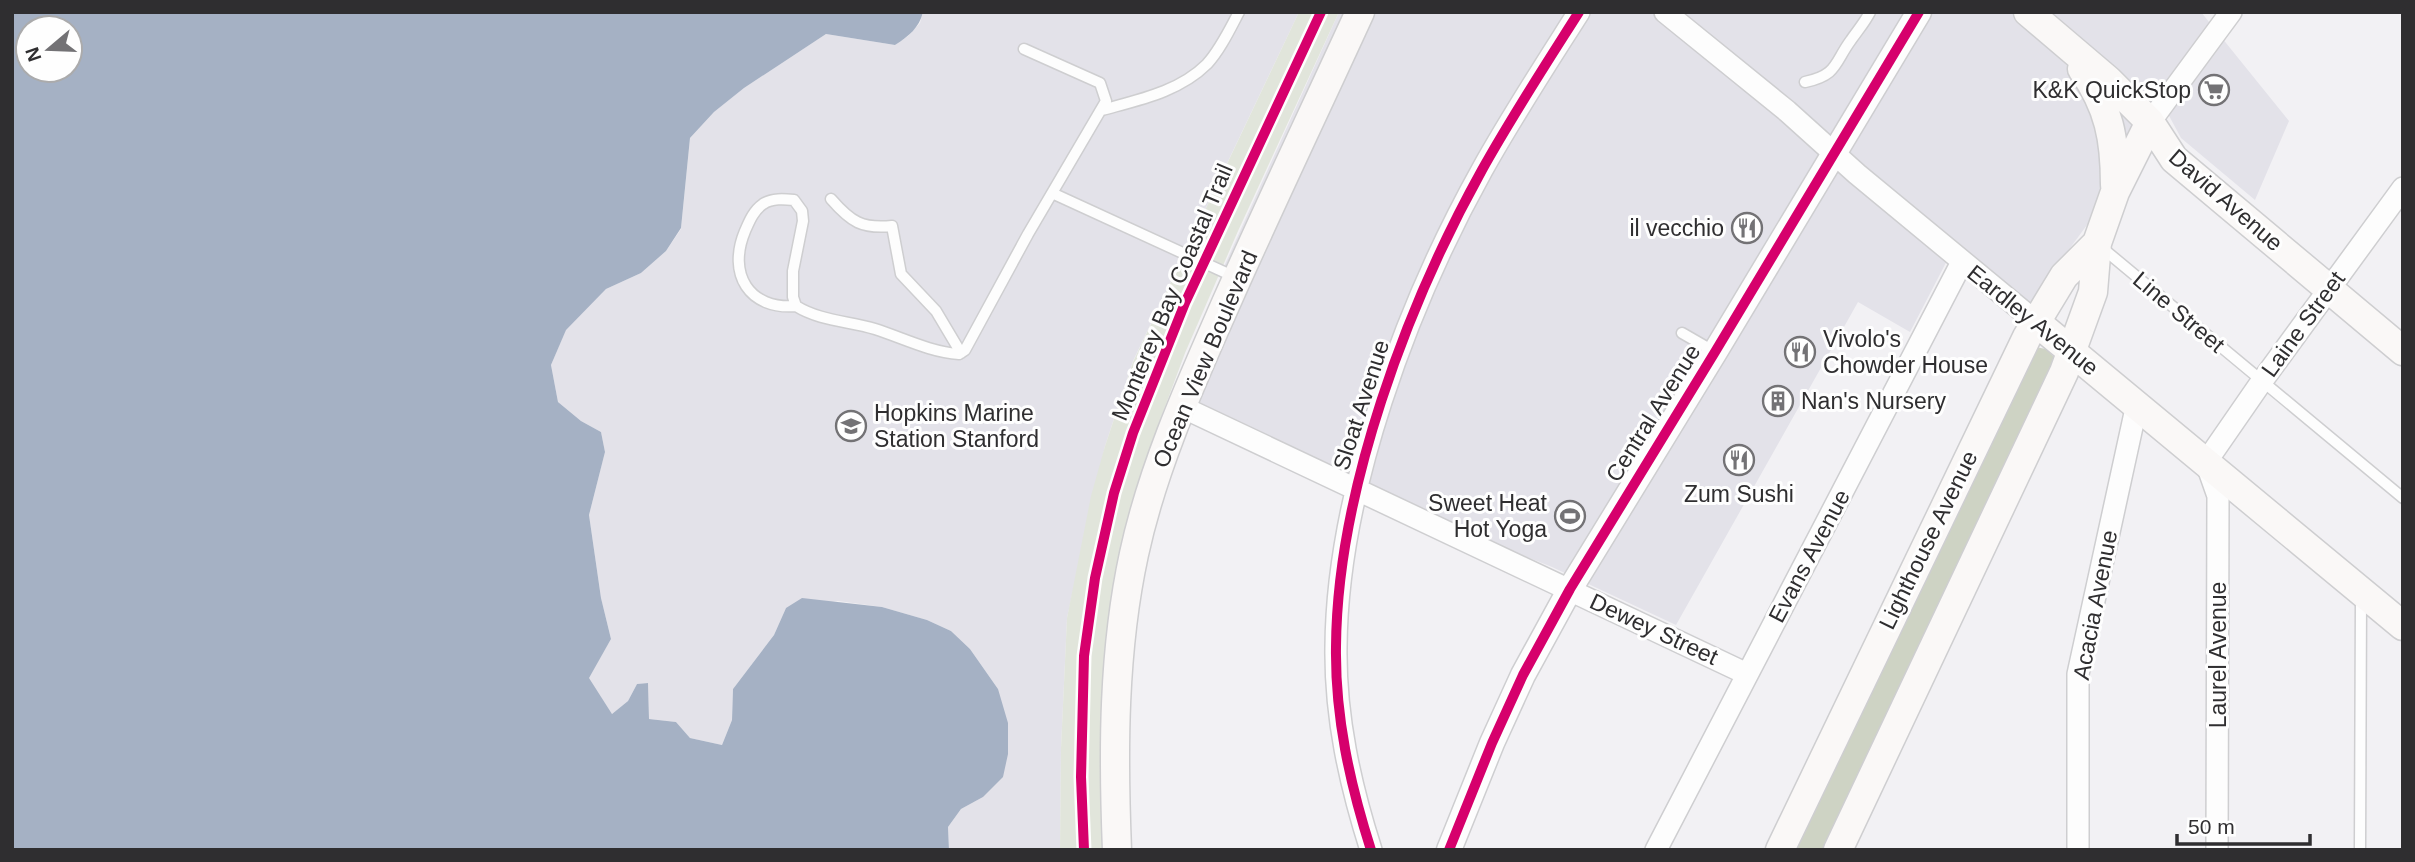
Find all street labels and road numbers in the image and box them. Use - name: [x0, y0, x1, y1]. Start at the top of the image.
- street label: David Avenue: [2164, 144, 2288, 256]
- street label: Monterey Bay Coastal Trail: [1106, 160, 1238, 424]
- street label: Ocean View Boulevard: [1147, 246, 1263, 472]
- street label: Eardley Avenue: [1962, 259, 2104, 381]
- street label: Line Street: [2128, 266, 2230, 358]
- street label: Laine Street: [2256, 266, 2350, 382]
- street label: Sloat Avenue: [1328, 337, 1394, 473]
- street label: Central Avenue: [1600, 340, 1706, 486]
- street label: Lighthouse Avenue: [1874, 447, 1982, 633]
- street label: Evans Avenue: [1763, 485, 1855, 627]
- street label: Acacia Avenue: [2068, 528, 2122, 682]
- street label: Laurel Avenue: [2205, 582, 2231, 728]
- street label: Dewey Street: [1586, 588, 1723, 670]

